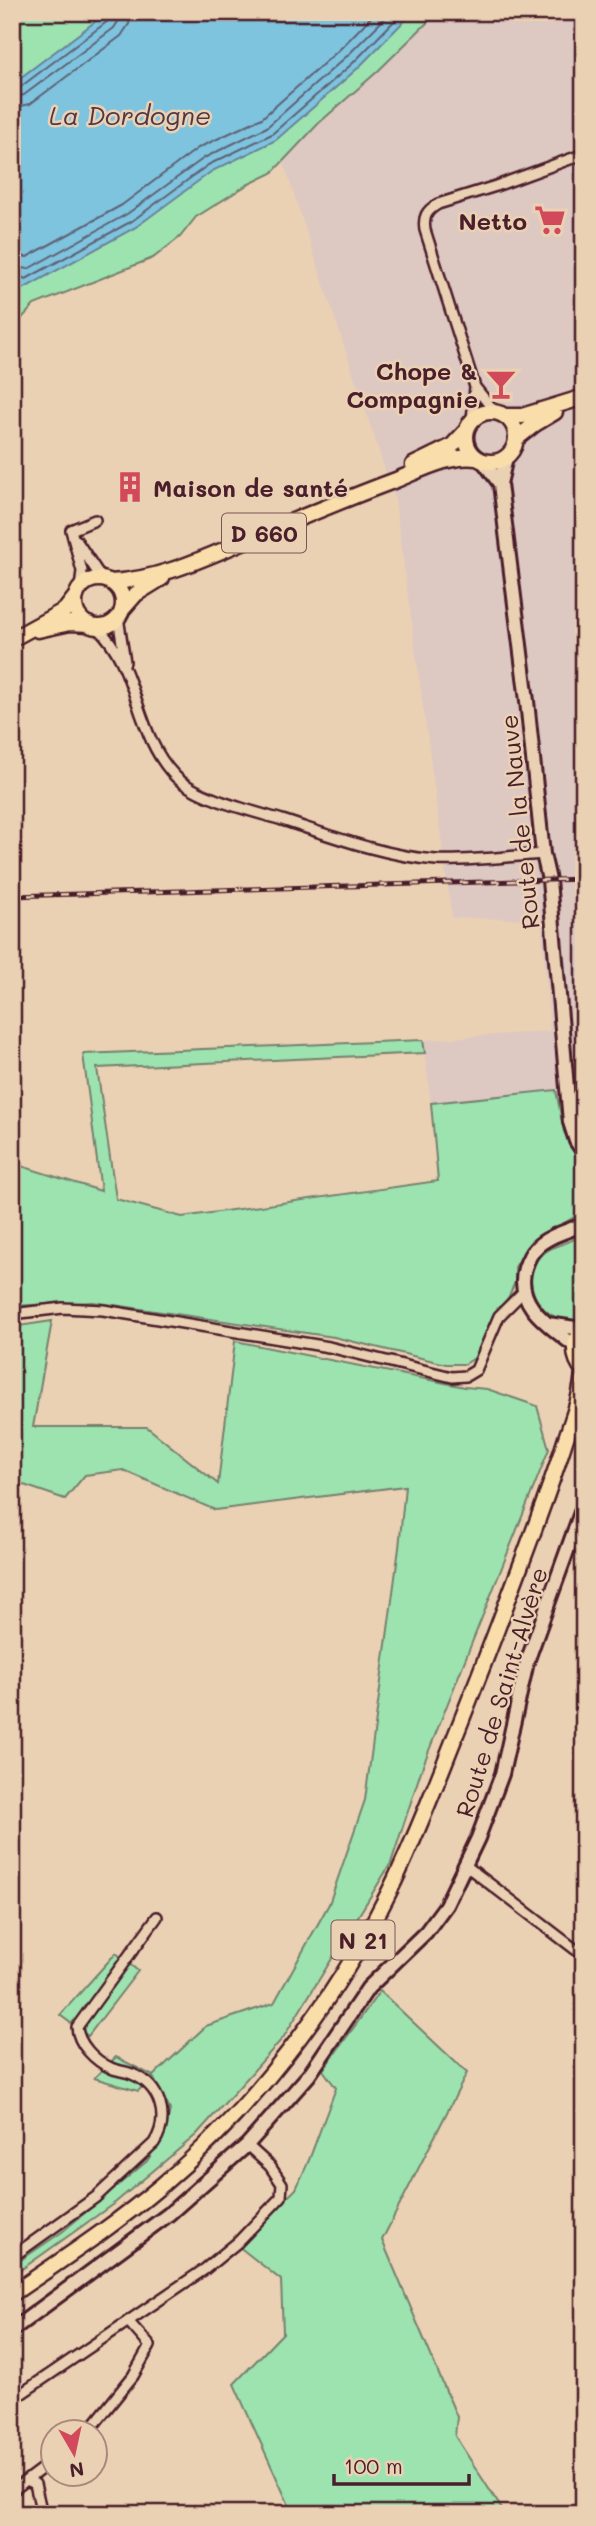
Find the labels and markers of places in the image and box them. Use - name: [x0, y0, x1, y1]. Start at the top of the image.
- supermarket icon: Netto: [533, 203, 567, 237]
- place label: Netto: [459, 205, 527, 236]
- place label: Chope & Compagnie: [346, 355, 478, 414]
- bar icon: Chope & Compagnie: [484, 367, 518, 401]
- building icon: Maison de santé: [113, 470, 147, 504]
- place label: Maison de santé: [153, 472, 348, 503]

